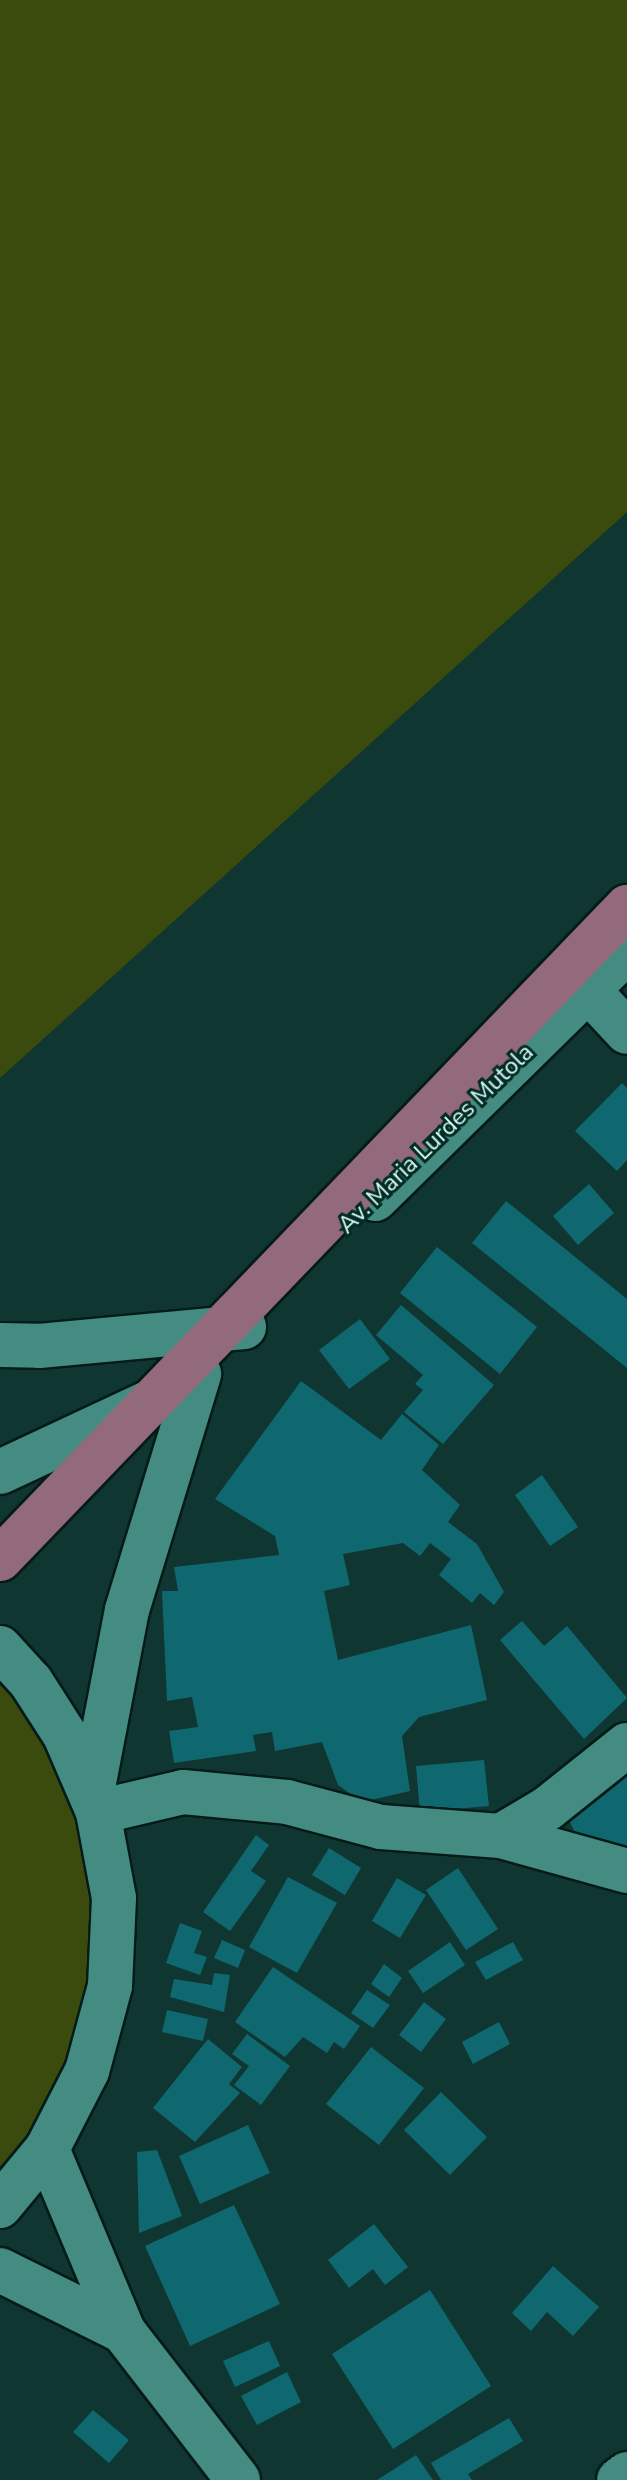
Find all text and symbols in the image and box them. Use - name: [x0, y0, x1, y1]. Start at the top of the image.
- street label: Av. Maria Lurdes Mutola: [332, 1038, 540, 1240]

